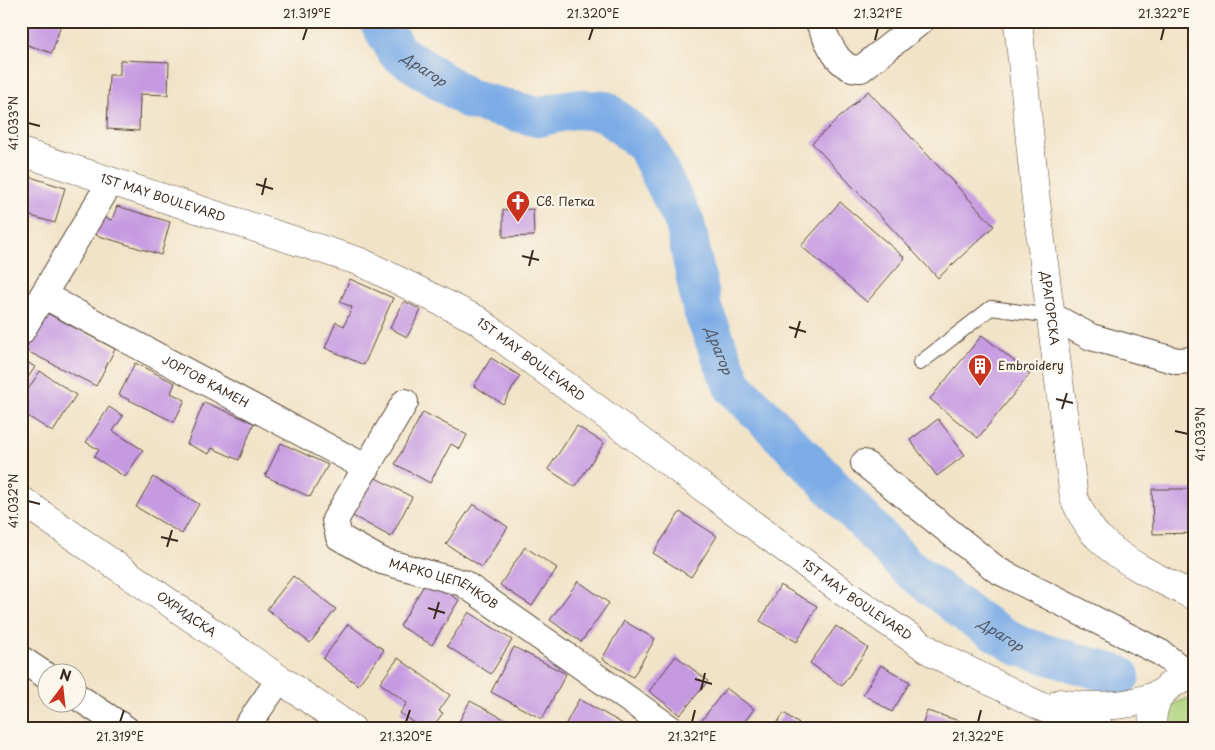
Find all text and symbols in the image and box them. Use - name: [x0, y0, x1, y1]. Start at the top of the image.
- text: 21.319°E: [283, 4, 331, 22]
- text: 21.320°E: [567, 4, 619, 22]
- text: 21.321°E: [853, 4, 903, 22]
- text: 21.322°E: [1138, 4, 1190, 22]
- water label: Драгор: [396, 46, 452, 92]
- text: 41.033°N: [4, 96, 22, 150]
- street label: 1ST MAY BOULEVARD: [98, 168, 228, 226]
- church icon: Св. Петка: [505, 189, 531, 223]
- place label: Св. Петка: [536, 192, 595, 210]
- street label: ДРАГОРСКА: [1037, 269, 1064, 346]
- street label: 1ST MAY BOULEVARD: [474, 313, 589, 405]
- water label: Драгор: [700, 321, 739, 378]
- street label: ЈОРГОВ КАМЕН: [159, 350, 252, 411]
- building icon: Embroidery: [967, 353, 993, 387]
- place label: Embroidery: [998, 356, 1064, 374]
- text: 41.033°N: [1191, 407, 1209, 461]
- text: 41.032°N: [4, 474, 22, 528]
- street label: МАРКО ЦЕПЕНКОВ: [387, 553, 502, 613]
- street label: 1ST MAY BOULEVARD: [799, 554, 916, 644]
- street label: ОХРИДСКА: [153, 587, 220, 641]
- water label: Драгор: [972, 611, 1028, 657]
- north arrow: [38, 662, 88, 712]
- text: N: [57, 663, 74, 687]
- text: 21.319°E: [96, 727, 144, 745]
- text: 21.320°E: [380, 727, 432, 745]
- text: 21.321°E: [667, 727, 717, 745]
- text: 21.322°E: [952, 727, 1004, 745]

